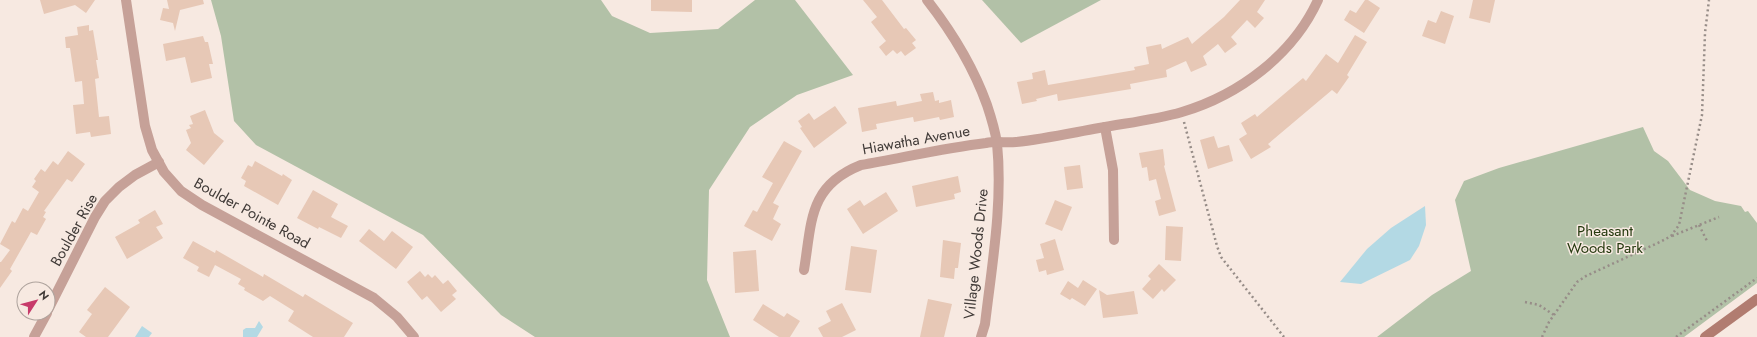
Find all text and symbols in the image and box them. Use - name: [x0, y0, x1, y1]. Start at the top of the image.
- street label: Hiawatha Avenue: [860, 120, 972, 160]
- street label: Boulder Pointe Road: [190, 172, 314, 254]
- street label: Village Woods Drive: [958, 187, 994, 320]
- street label: Boulder Rise: [45, 190, 103, 270]
- park label: Pheasant Woods Park: [1567, 220, 1643, 259]
- north arrow: [16, 281, 56, 321]
- text: N: [35, 287, 53, 303]

